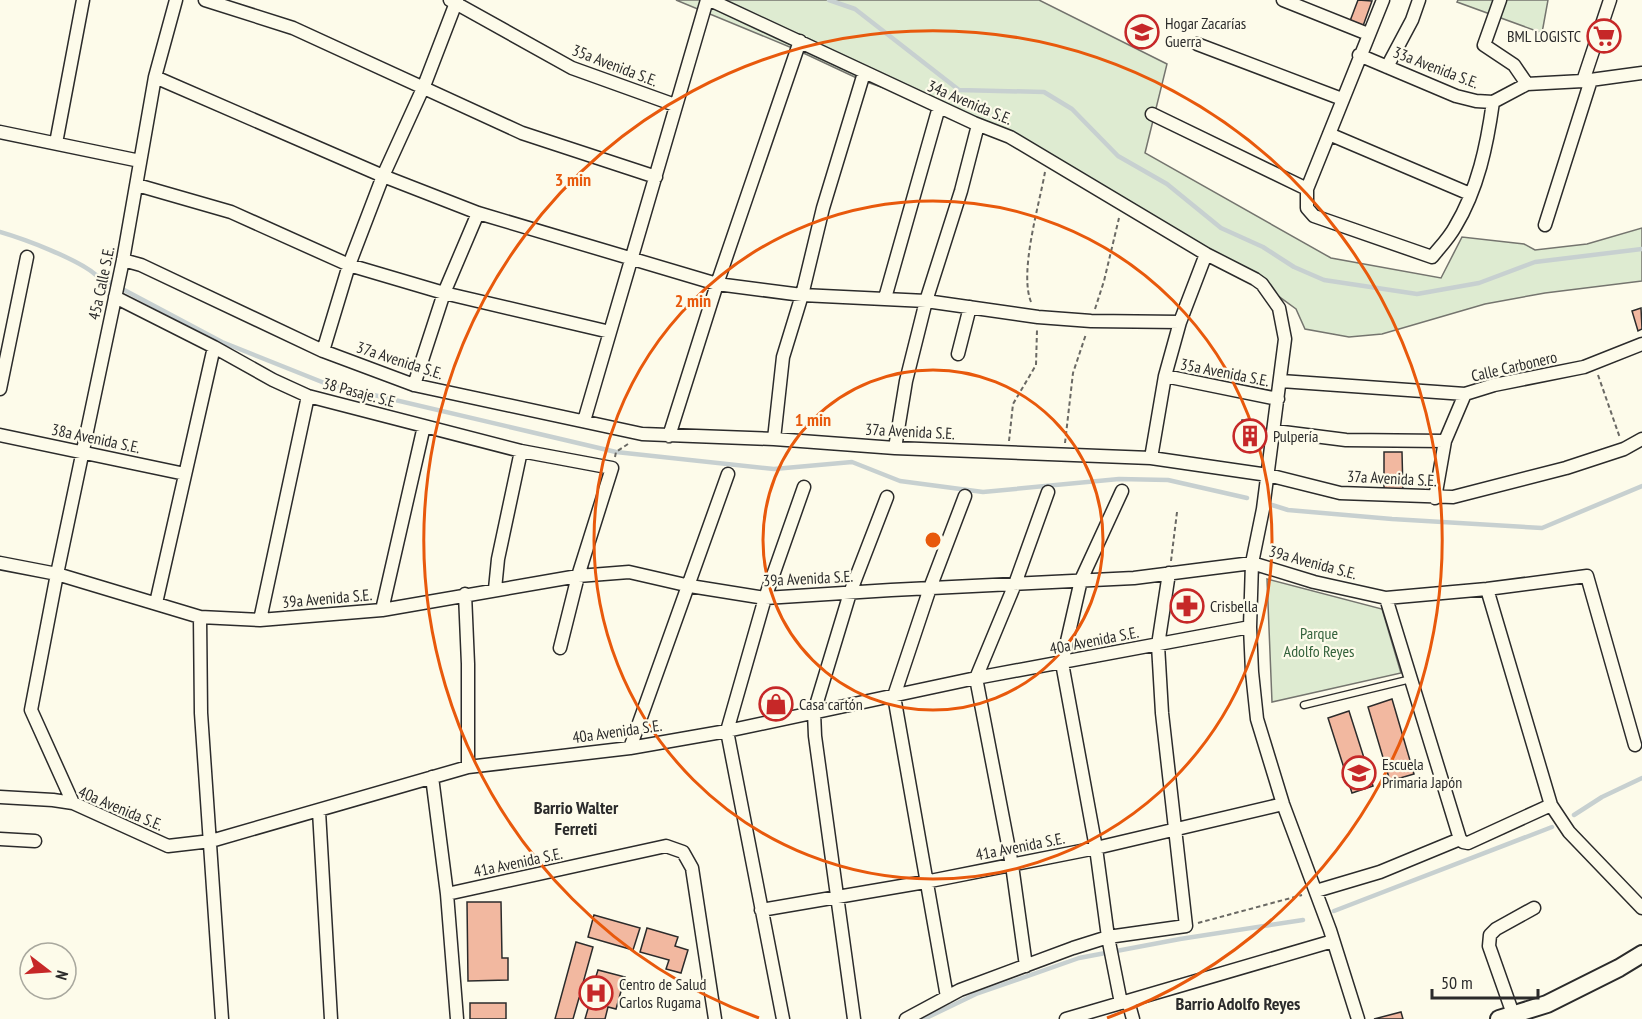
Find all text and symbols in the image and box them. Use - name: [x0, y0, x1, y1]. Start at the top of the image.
- place label: Hogar Zacarías Guerra: [1165, 13, 1246, 51]
- school or university icon: Hogar Zacarías Guerra: [1124, 14, 1160, 50]
- supermarket icon: BML LOGISTC: [1586, 18, 1622, 54]
- place label: BML LOGISTC: [1507, 26, 1581, 46]
- street label: 35a Avenida S.E.: [569, 39, 661, 91]
- street label: 33a Avenida S.E.: [1390, 41, 1482, 93]
- street label: 34a Avenida S.E.: [925, 75, 1016, 129]
- text: 3 min: [555, 168, 591, 191]
- street label: 45a Calle S.E.: [83, 244, 119, 322]
- text: 2 min: [675, 289, 711, 312]
- street label: 37a Avenida S.E.: [354, 337, 446, 383]
- street label: Calle Carbonero: [1469, 346, 1559, 386]
- street label: 35a Avenida S.E.: [1179, 354, 1271, 390]
- street label: 38 Pasaje. S.E: [320, 373, 398, 411]
- text: 1 min: [795, 408, 831, 431]
- building icon: Pulpería: [1232, 418, 1268, 454]
- street label: 38a Avenida S.E.: [50, 419, 142, 457]
- street label: 37a Avenida S.E.: [865, 419, 956, 443]
- place label: Pulpería: [1273, 426, 1318, 446]
- street label: 37a Avenida S.E.: [1347, 466, 1438, 490]
- centre of rings: [923, 530, 943, 550]
- street label: 39a Avenida S.E.: [1267, 541, 1359, 583]
- street label: 39a Avenida S.E.: [762, 566, 854, 590]
- street label: 39a Avenida S.E.: [281, 584, 373, 612]
- pharmacy icon: Crisbella: [1169, 588, 1205, 624]
- place label: Crisbella: [1210, 596, 1258, 616]
- street label: 40a Avenida S.E.: [1048, 622, 1140, 658]
- park label: Parque Adolfo Reyes: [1284, 623, 1354, 661]
- shop icon: Casa cartón: [758, 686, 794, 722]
- place label: Casa cartón: [799, 694, 863, 714]
- street label: 40a Avenida S.E.: [571, 715, 663, 747]
- place label: Escuela Primaria Japón: [1382, 754, 1462, 792]
- school or university icon: Escuela Primaria Japón: [1341, 755, 1377, 791]
- street label: 40a Avenida S.E.: [76, 781, 167, 835]
- district label: Barrio Walter Ferreti: [534, 796, 619, 840]
- street label: 41a Avenida S.E.: [974, 828, 1066, 864]
- street label: 41a Avenida S.E.: [472, 843, 564, 881]
- north arrow: [18, 941, 78, 1001]
- scale bar: [1432, 962, 1538, 1000]
- text: N: [52, 968, 73, 982]
- text: 50 m: [1441, 971, 1473, 994]
- place label: Centro de Salud Carlos Rugama: [619, 974, 706, 1012]
- hospital icon: Centro de Salud Carlos Rugama: [578, 975, 614, 1011]
- district label: Barrio Adolfo Reyes: [1176, 992, 1300, 1015]

